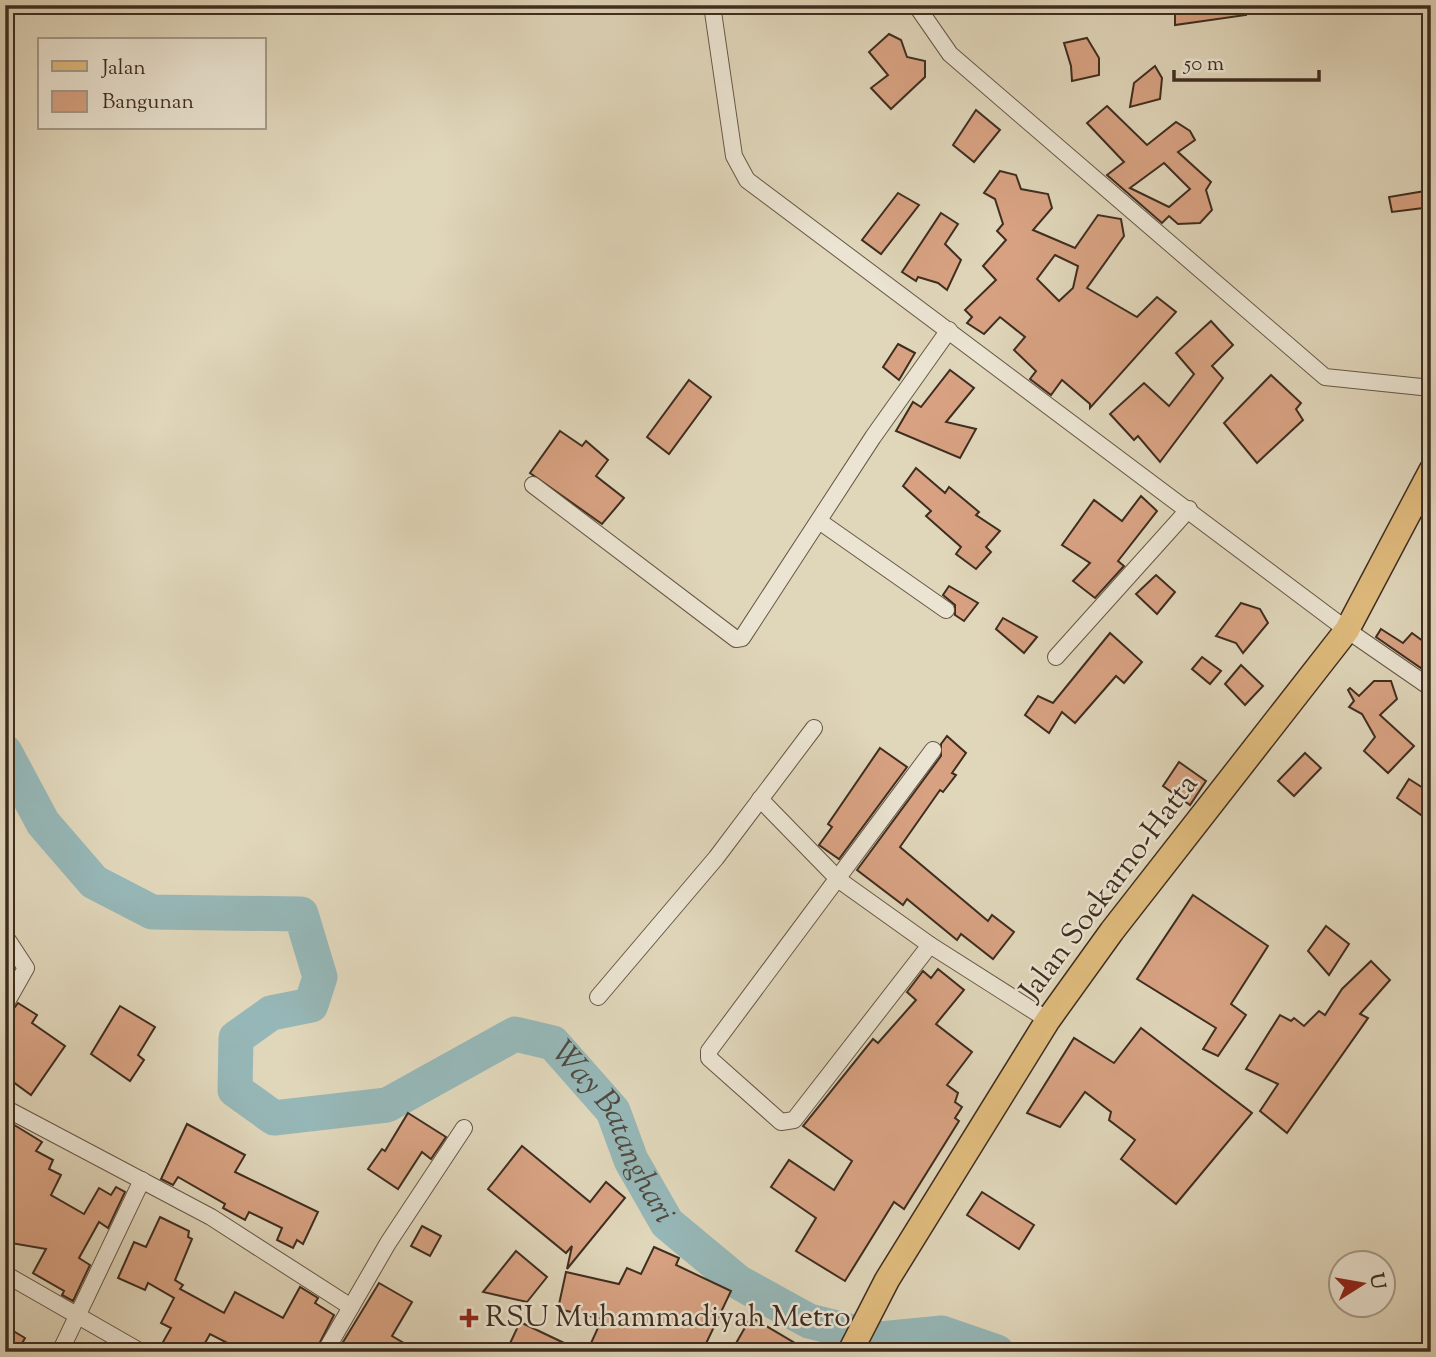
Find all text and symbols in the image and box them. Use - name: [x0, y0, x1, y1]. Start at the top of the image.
- legend: [38, 38, 266, 130]
- scale bar: [1174, 38, 1319, 82]
- text: 50 m: [1183, 50, 1224, 80]
- text: Jalan: [101, 54, 146, 84]
- text: Bangunan: [102, 88, 194, 118]
- street label: Jalan Soekarno-Hatta: [1009, 766, 1210, 1012]
- water label: Way Batanghari: [539, 1032, 686, 1232]
- north arrow: [1328, 1248, 1398, 1318]
- text: U: [1362, 1271, 1391, 1292]
- place label: RSU Muhammadiyah Metro: [485, 1297, 851, 1340]
- marker: RSU Muhammadiyah Metro: [459, 1308, 479, 1328]

